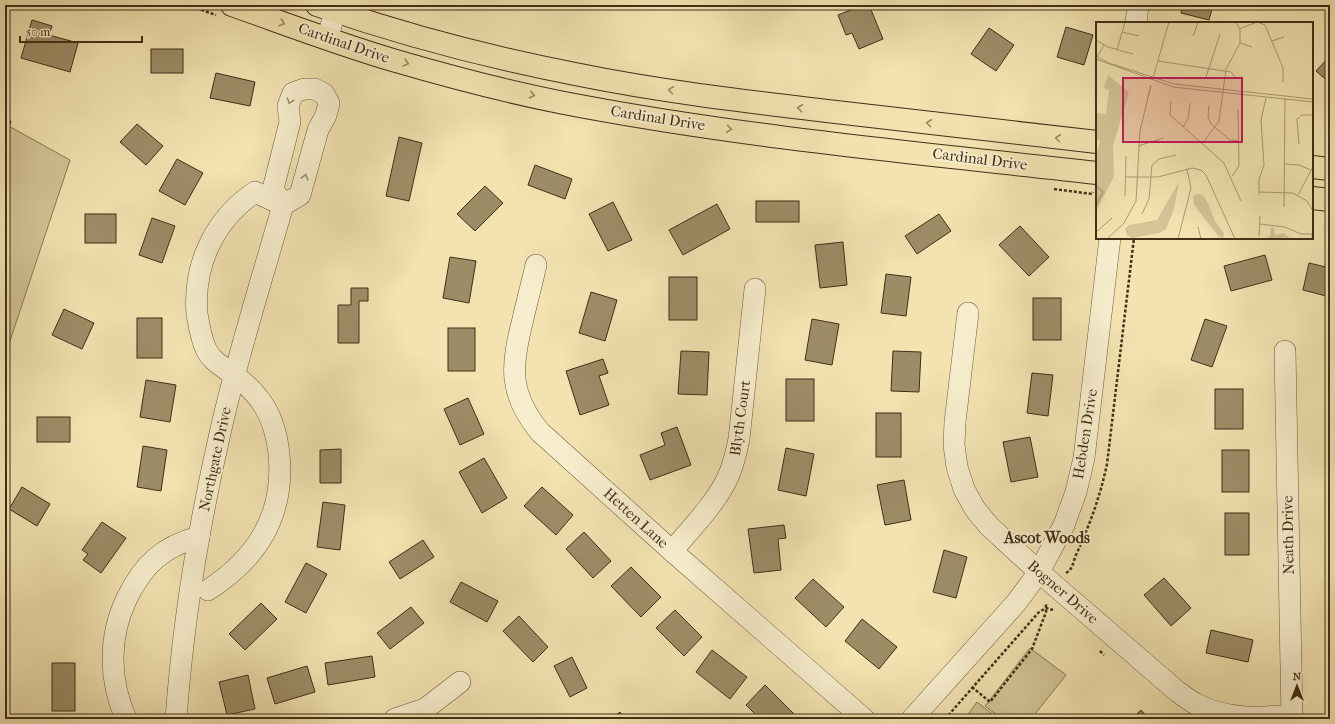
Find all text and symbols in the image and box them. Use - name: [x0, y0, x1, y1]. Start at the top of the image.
- scale bar: [20, 18, 142, 44]
- one-way arrow: [279, 18, 286, 26]
- street label: Cardinal Drive: [296, 19, 393, 67]
- inset map: [1096, 22, 1313, 239]
- text: 50 m: [26, 25, 50, 39]
- one-way arrow: [402, 59, 409, 67]
- one-way arrow: [668, 86, 674, 95]
- one-way arrow: [528, 91, 535, 99]
- one-way arrow: [286, 97, 295, 104]
- street label: Cardinal Drive: [609, 102, 707, 134]
- one-way arrow: [797, 103, 803, 112]
- one-way arrow: [926, 119, 932, 128]
- one-way arrow: [726, 124, 732, 133]
- one-way arrow: [1055, 134, 1061, 143]
- street label: Cardinal Drive: [932, 144, 1029, 174]
- one-way arrow: [300, 173, 309, 180]
- street label: Blyth Court: [726, 378, 754, 457]
- street label: Hebden Drive: [1069, 387, 1101, 480]
- street label: Northgate Drive: [195, 405, 235, 513]
- street label: Hetten Lane: [600, 484, 673, 552]
- street label: Neath Drive: [1278, 495, 1298, 575]
- district label: Ascot Woods: [1003, 528, 1090, 547]
- street label: Bogner Drive: [1024, 556, 1102, 628]
- north arrow: [1277, 666, 1317, 706]
- text: N: [1293, 670, 1302, 683]

